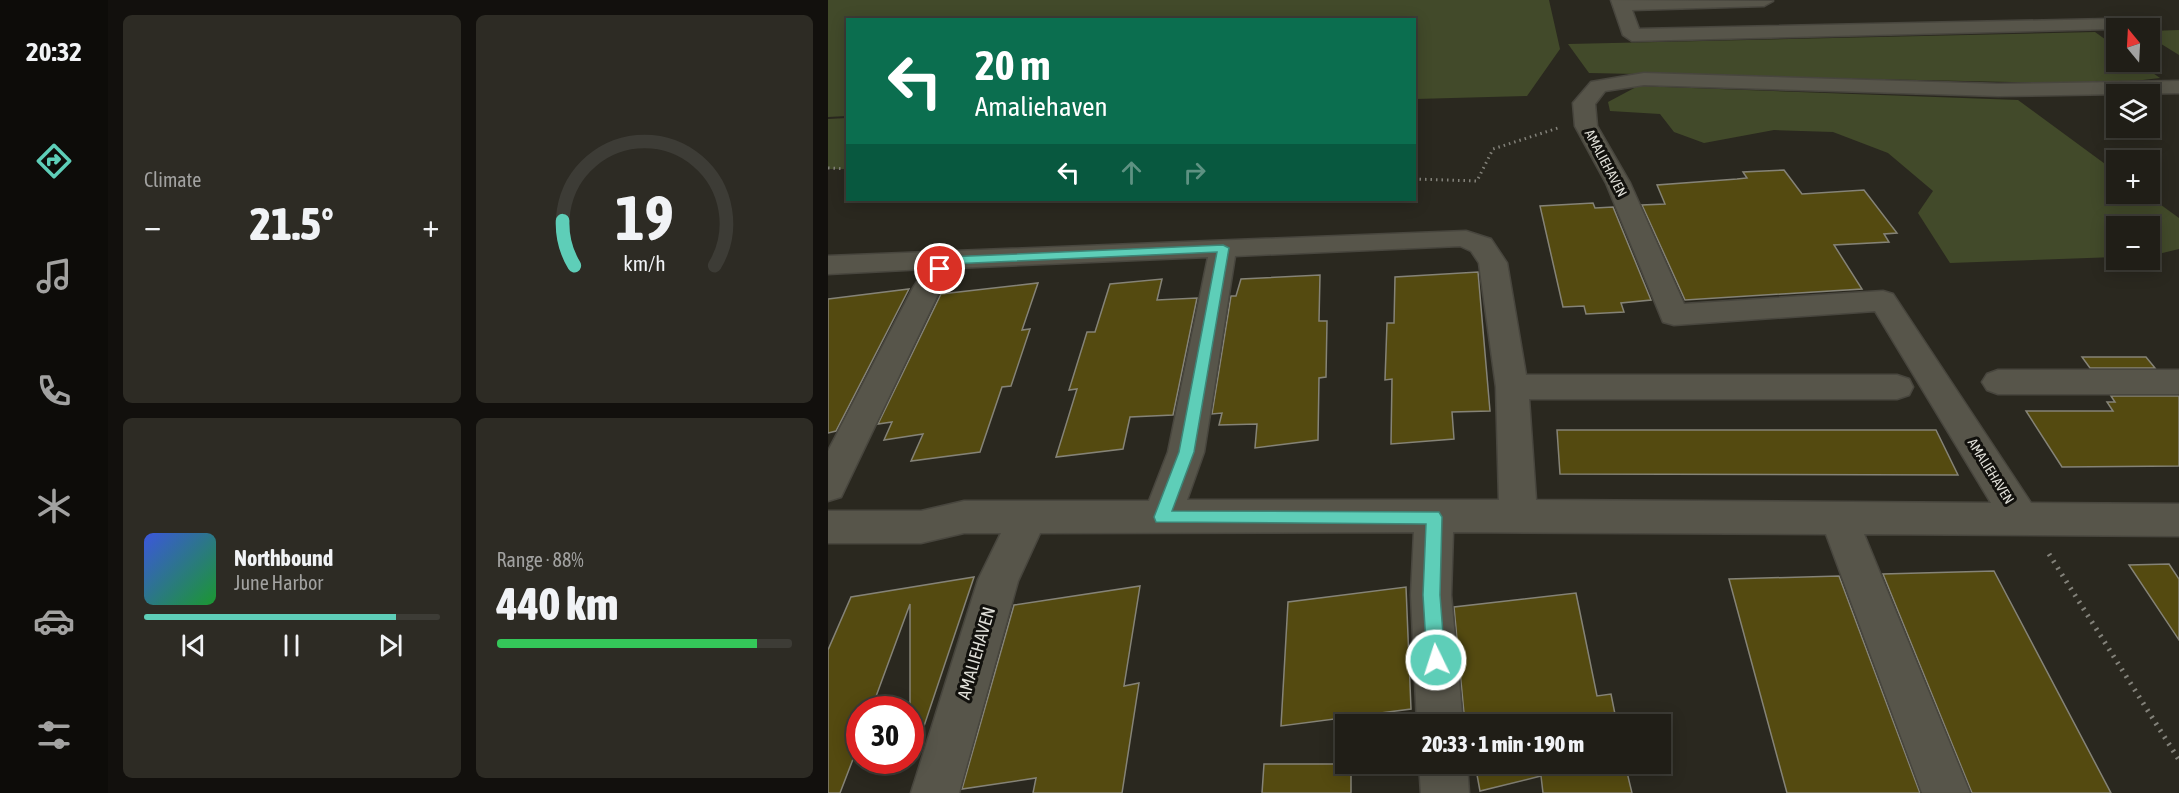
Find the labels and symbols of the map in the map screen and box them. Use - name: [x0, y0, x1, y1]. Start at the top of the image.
- north arrow: [2106, 18, 2160, 72]
- street label: AMALIEHAVEN: [1582, 127, 1630, 199]
- pin: [914, 243, 965, 294]
- street label: AMALIEHAVEN: [1965, 435, 2017, 507]
- street label: AMALIEHAVEN: [953, 604, 999, 702]
- position arrow: [1404, 628, 1468, 692]
- speed limit sign: 30: [846, 696, 924, 774]

